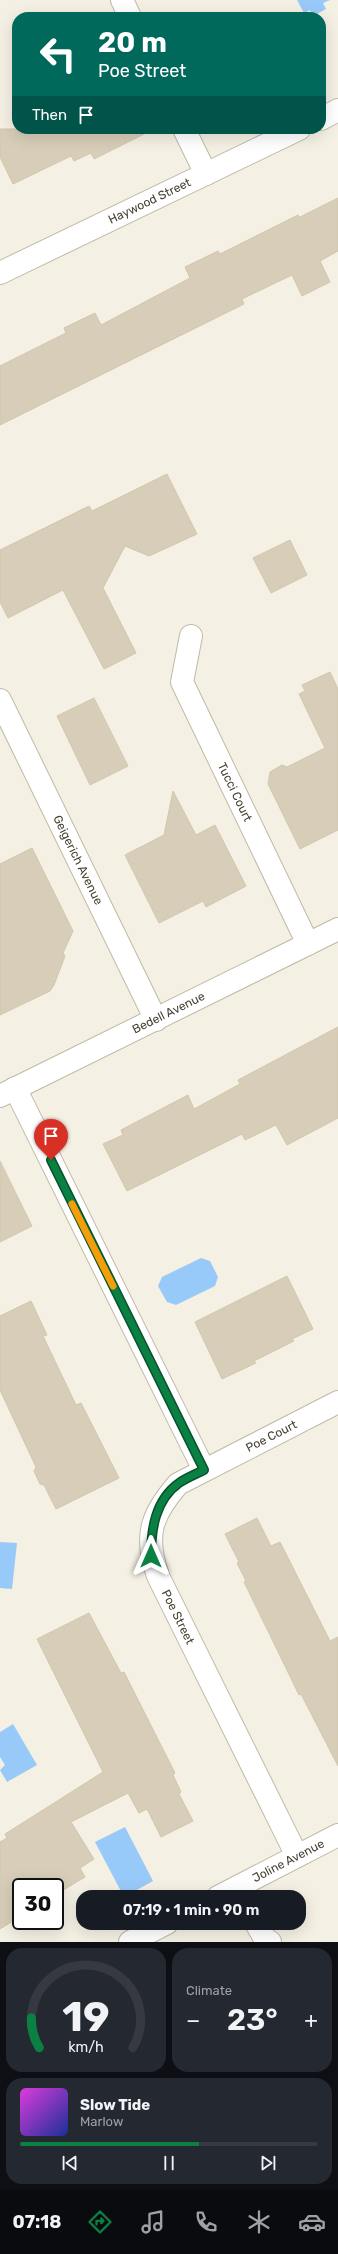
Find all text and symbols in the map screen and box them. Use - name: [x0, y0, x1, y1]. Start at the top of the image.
- text: 20 m: [98, 26, 167, 59]
- icon: left: [32, 28, 84, 80]
- text: Poe Street: [98, 60, 186, 82]
- icon: arrive: [75, 104, 97, 126]
- text: Then: [32, 106, 67, 124]
- street label: Haywood Street: [106, 175, 193, 227]
- street label: Tucci Court: [215, 760, 255, 824]
- street label: Geigerich Avenue: [50, 813, 106, 907]
- street label: Bedell Avenue: [130, 989, 207, 1037]
- pin: [34, 1119, 68, 1160]
- icon: arrive: [40, 1125, 62, 1147]
- street label: Poe Court: [244, 1417, 300, 1455]
- position arrow: [130, 1535, 172, 1577]
- street label: Poe Street: [159, 1587, 197, 1647]
- street label: Joline Avenue: [250, 1836, 327, 1885]
- speed limit sign: 30: [12, 1878, 64, 1930]
- text: 07:19 · 1 min · 90 m: [123, 1901, 259, 1919]
- text: Climate: [186, 1983, 232, 1998]
- text: 19: [62, 1992, 110, 2041]
- text: 23°: [227, 2002, 278, 2038]
- text: −: [186, 2007, 200, 2034]
- text: +: [304, 2007, 318, 2034]
- text: km/h: [68, 2039, 104, 2056]
- text: Slow Tide: [80, 2096, 150, 2114]
- text: Marlow: [80, 2114, 123, 2129]
- icon: previous: [59, 2152, 81, 2174]
- icon: pause: [158, 2152, 180, 2174]
- icon: next: [257, 2152, 279, 2174]
- icon: directions: [86, 2208, 114, 2236]
- icon: music: [139, 2208, 167, 2236]
- icon: phone: [192, 2208, 220, 2236]
- icon: climate: [245, 2208, 273, 2236]
- icon: car: [298, 2208, 326, 2236]
- text: 07:18: [12, 2211, 61, 2233]

